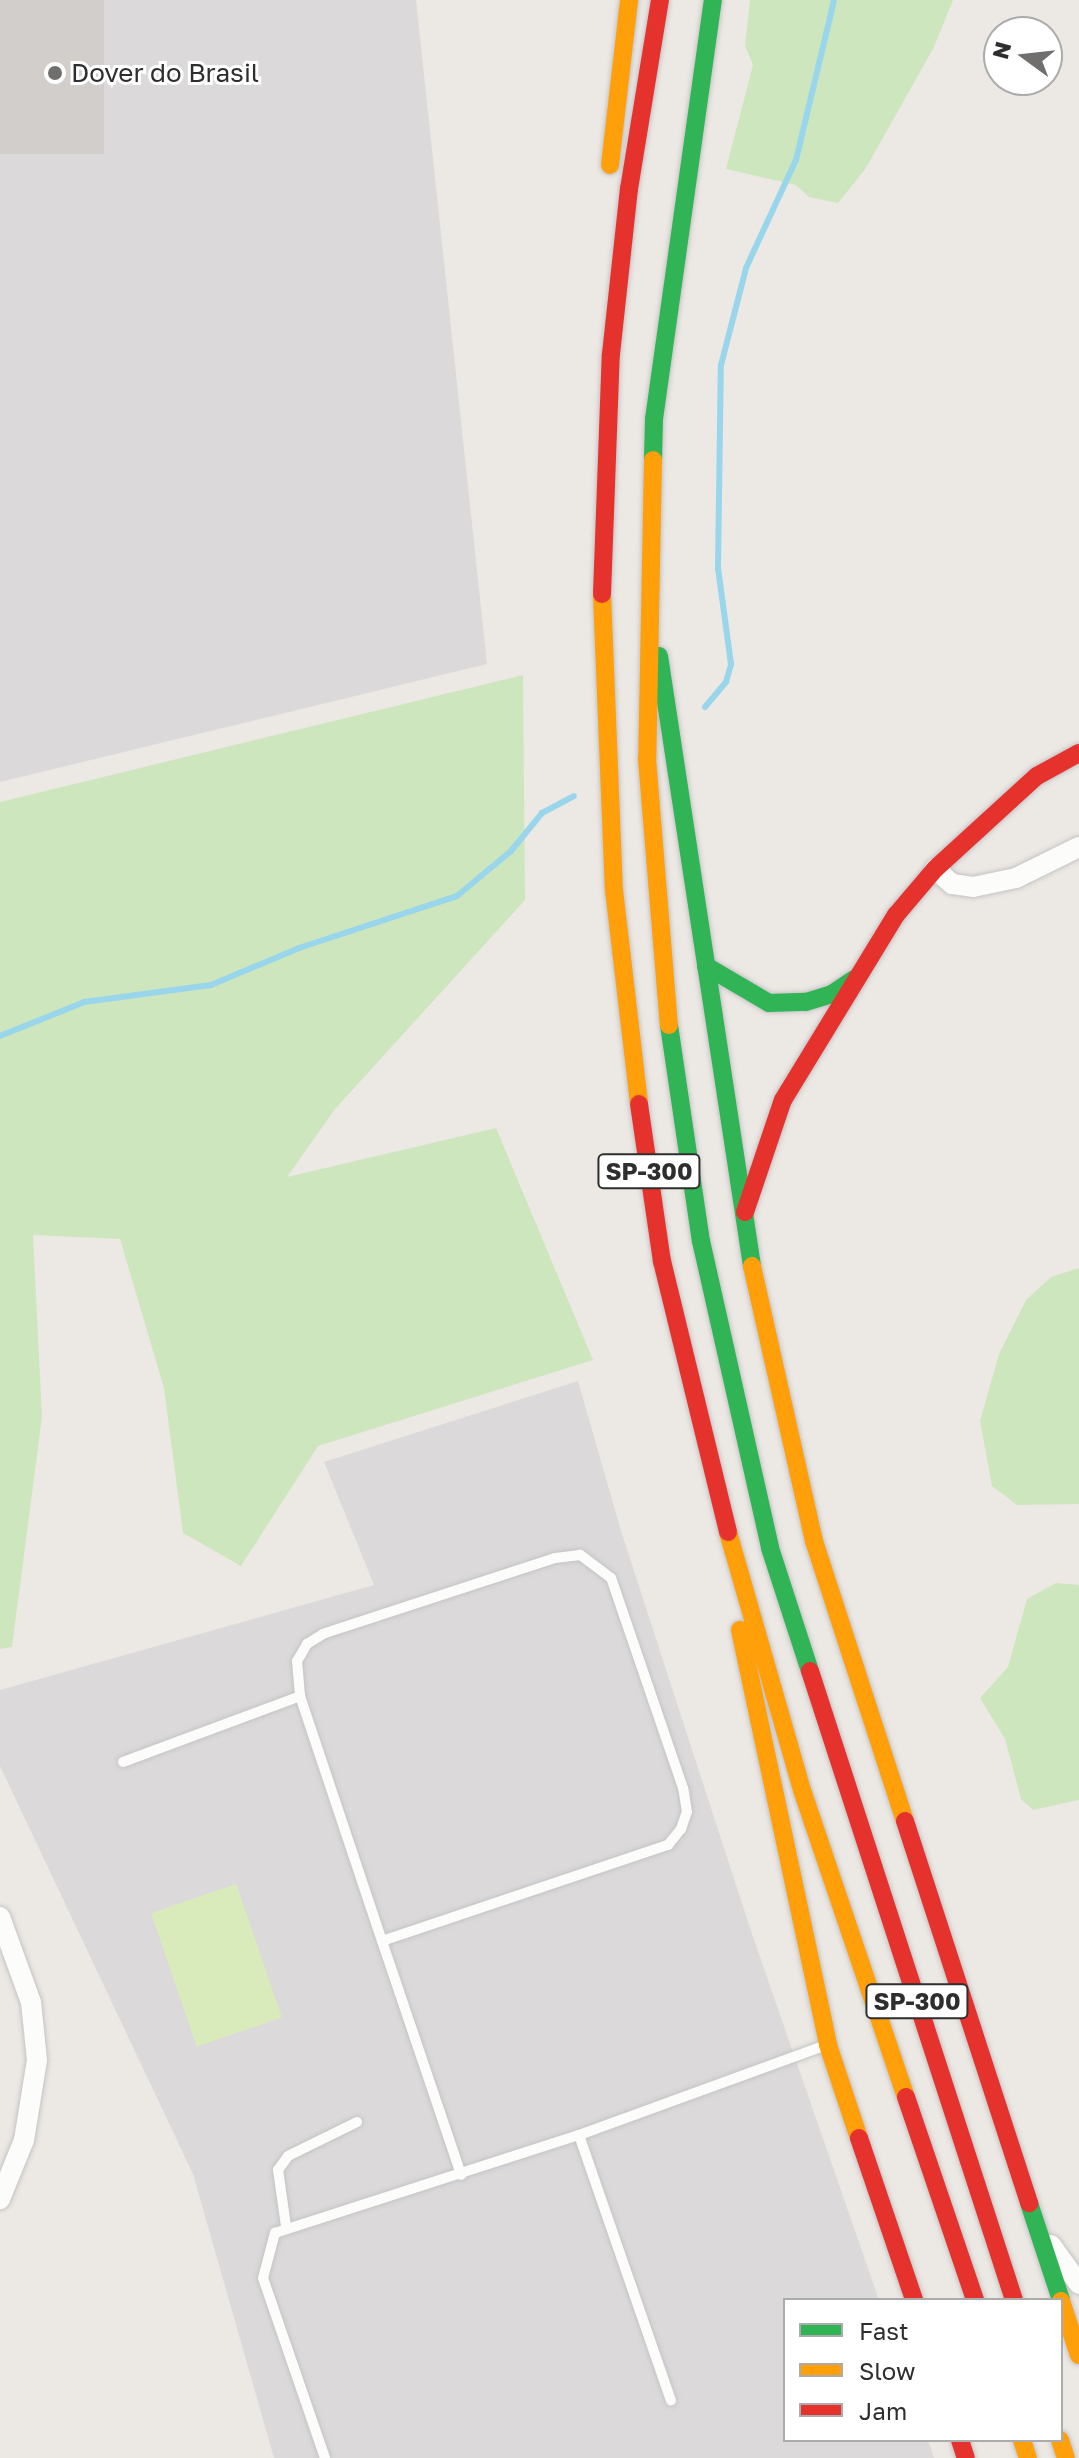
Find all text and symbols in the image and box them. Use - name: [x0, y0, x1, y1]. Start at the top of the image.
- north arrow: [983, 16, 1063, 96]
- text: N: [986, 39, 1016, 62]
- place label: Dover do Brasil: [71, 57, 259, 89]
- marker: Dover do Brasil: [46, 64, 64, 82]
- road number: SP-300: [597, 1151, 701, 1191]
- road number: SP-300: [865, 1981, 969, 2021]
- legend: [783, 2298, 1063, 2442]
- text: Fast: [859, 2316, 909, 2345]
- text: Slow: [859, 2356, 915, 2385]
- text: Jam: [859, 2396, 907, 2425]

